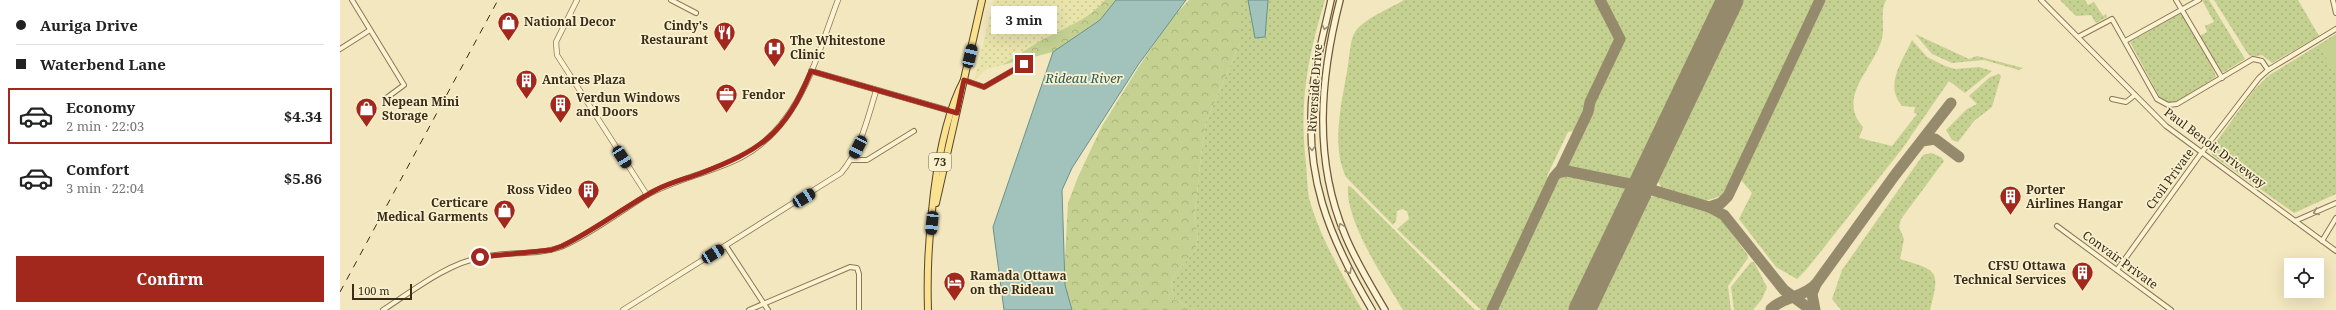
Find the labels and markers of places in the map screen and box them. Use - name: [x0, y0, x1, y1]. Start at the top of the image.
- shop icon: National Decor: [496, 9, 522, 42]
- place label: National Decor: [524, 13, 616, 30]
- place label: Cindy's Restaurant: [641, 17, 708, 48]
- restaurant icon: Cindy's Restaurant: [711, 20, 737, 53]
- place label: The Whitestone Clinic: [790, 32, 886, 63]
- hospital icon: The Whitestone Clinic: [762, 35, 788, 68]
- building icon: Antares Plaza: [513, 67, 539, 100]
- place label: Antares Plaza: [542, 71, 626, 88]
- office icon: Fendor: [714, 82, 740, 115]
- place label: Fendor: [742, 86, 786, 103]
- place label: Verdun Windows and Doors: [576, 89, 680, 120]
- building icon: Verdun Windows and Doors: [547, 92, 573, 125]
- place label: Nepean Mini Storage: [382, 93, 460, 124]
- shop icon: Nepean Mini Storage: [354, 96, 380, 129]
- building icon: Ross Video: [575, 177, 601, 210]
- place label: Ross Video: [507, 181, 572, 198]
- place label: Porter Airlines Hangar: [2026, 181, 2124, 212]
- building icon: Porter Airlines Hangar: [1997, 184, 2023, 217]
- place label: Certicare Medical Garments: [377, 194, 488, 225]
- shop icon: Certicare Medical Garments: [491, 197, 517, 230]
- place label: CFSU Ottawa Technical Services: [1954, 257, 2066, 288]
- building icon: CFSU Ottawa Technical Services: [2069, 260, 2095, 293]
- place label: Ramada Ottawa on the Rideau: [970, 267, 1067, 298]
- hotel icon: Ramada Ottawa on the Rideau: [941, 270, 967, 303]

